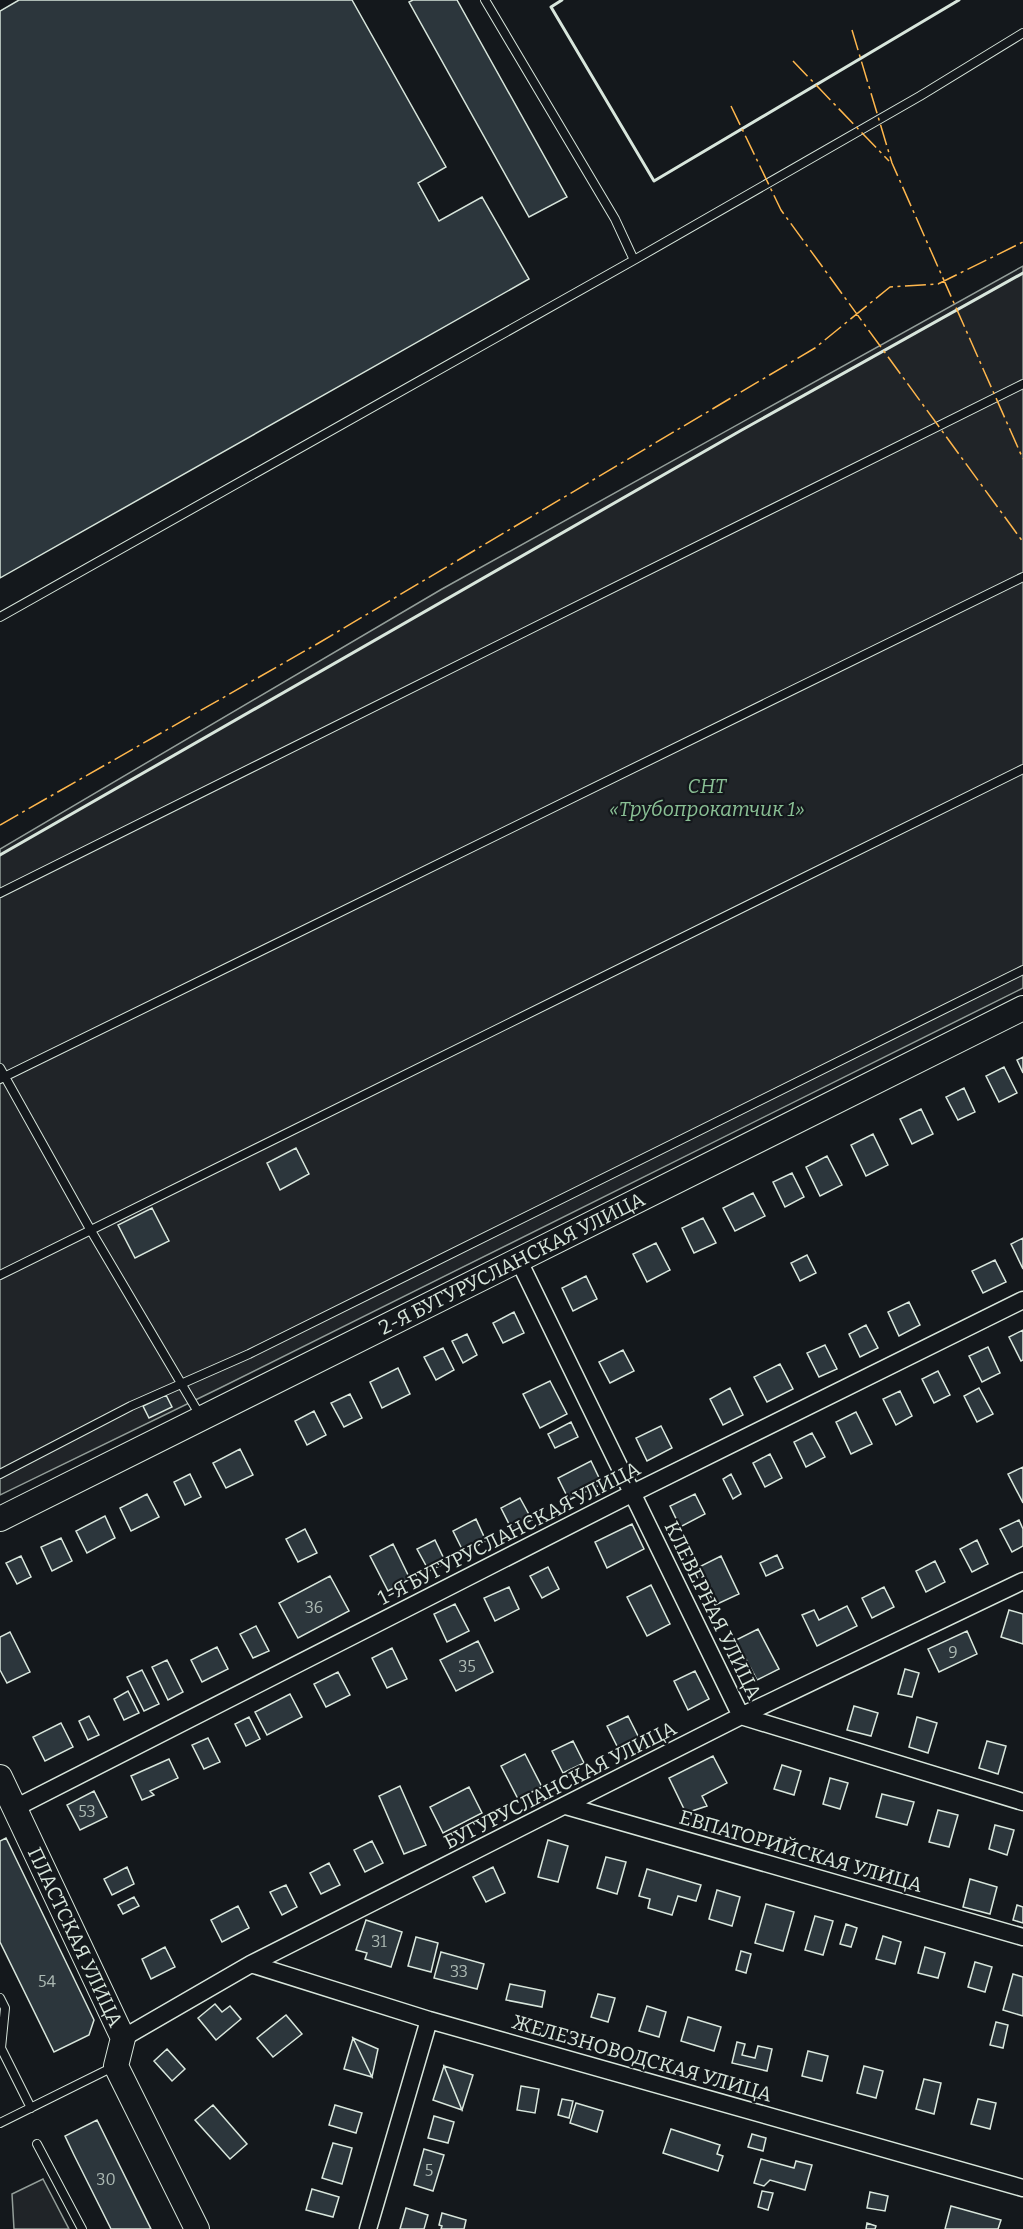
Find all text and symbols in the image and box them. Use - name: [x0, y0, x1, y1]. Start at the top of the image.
- park label: СНТ «Трубопрокатчик 1»: [609, 774, 805, 821]
- street label: 2-Я БУГУРУСЛАНСКАЯ УЛИЦА: [375, 1187, 649, 1340]
- street label: 1-Я БУГУРУСЛАНСКАЯ УЛИЦА: [374, 1456, 645, 1610]
- street label: КЛЕВЕРНАЯ УЛИЦА: [660, 1517, 767, 1704]
- house number: 36: [305, 1598, 323, 1617]
- house number: 9: [948, 1643, 958, 1662]
- house number: 35: [458, 1657, 476, 1676]
- street label: БУГУРУСЛАНСКАЯ УЛИЦА: [440, 1716, 681, 1854]
- house number: 53: [78, 1802, 96, 1821]
- street label: ЕВПАТОРИЙСКАЯ УЛИЦА: [677, 1805, 926, 1897]
- street label: ПЛАСТСКАЯ УЛИЦА: [23, 1843, 128, 2032]
- house number: 31: [371, 1932, 387, 1951]
- house number: 33: [450, 1962, 468, 1981]
- house number: 54: [38, 1972, 57, 1991]
- street label: ЖЕЛЕЗНОВОДСКАЯ УЛИЦА: [509, 2009, 776, 2107]
- house number: 5: [425, 2161, 433, 2180]
- house number: 30: [96, 2170, 116, 2189]

